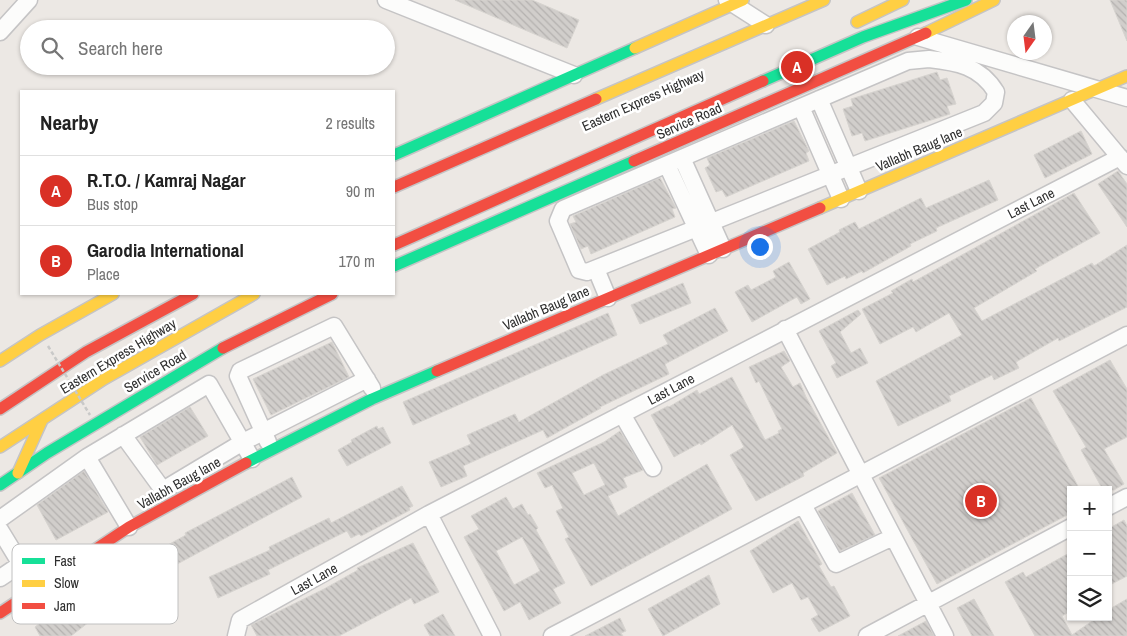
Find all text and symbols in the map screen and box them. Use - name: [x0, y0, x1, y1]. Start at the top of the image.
- north arrow: [1007, 15, 1052, 60]
- search box: [20, 20, 395, 75]
- icon: search: [38, 34, 66, 62]
- text: Search here: [78, 35, 163, 61]
- pin: A: [781, 48, 813, 86]
- street label: Eastern Express Highway: [579, 65, 707, 135]
- street label: Service Road: [654, 99, 724, 143]
- text: Nearby: [40, 108, 98, 137]
- text: 2 results: [325, 112, 375, 134]
- street label: Vallabh Baug lane: [873, 123, 965, 175]
- text: R.T.O. / Kamraj Nagar: [87, 167, 245, 193]
- text: A: [51, 180, 61, 202]
- text: 90 m: [346, 180, 375, 202]
- street label: Last Lane: [1004, 184, 1058, 222]
- text: Bus stop: [87, 193, 138, 215]
- your location: [747, 234, 773, 260]
- text: Garodia International: [87, 237, 244, 263]
- text: B: [51, 250, 61, 272]
- text: 170 m: [339, 250, 375, 272]
- text: Place: [87, 263, 120, 285]
- street label: Vallabh Baug lane: [500, 282, 592, 334]
- street label: Eastern Express Highway: [57, 314, 179, 398]
- street label: Service Road: [121, 345, 189, 397]
- street label: Last Lane: [645, 369, 697, 409]
- street label: Vallabh Baug lane: [134, 453, 224, 513]
- pin: B: [965, 482, 997, 520]
- map controls: [1067, 486, 1112, 621]
- button: +: [1067, 486, 1112, 531]
- button: −: [1067, 531, 1112, 576]
- legend: [12, 544, 178, 624]
- text: Fast: [54, 552, 76, 570]
- street label: Last Lane: [288, 559, 340, 599]
- text: Slow: [54, 574, 80, 592]
- button: layers: [1067, 576, 1112, 621]
- text: Jam: [54, 597, 76, 615]

